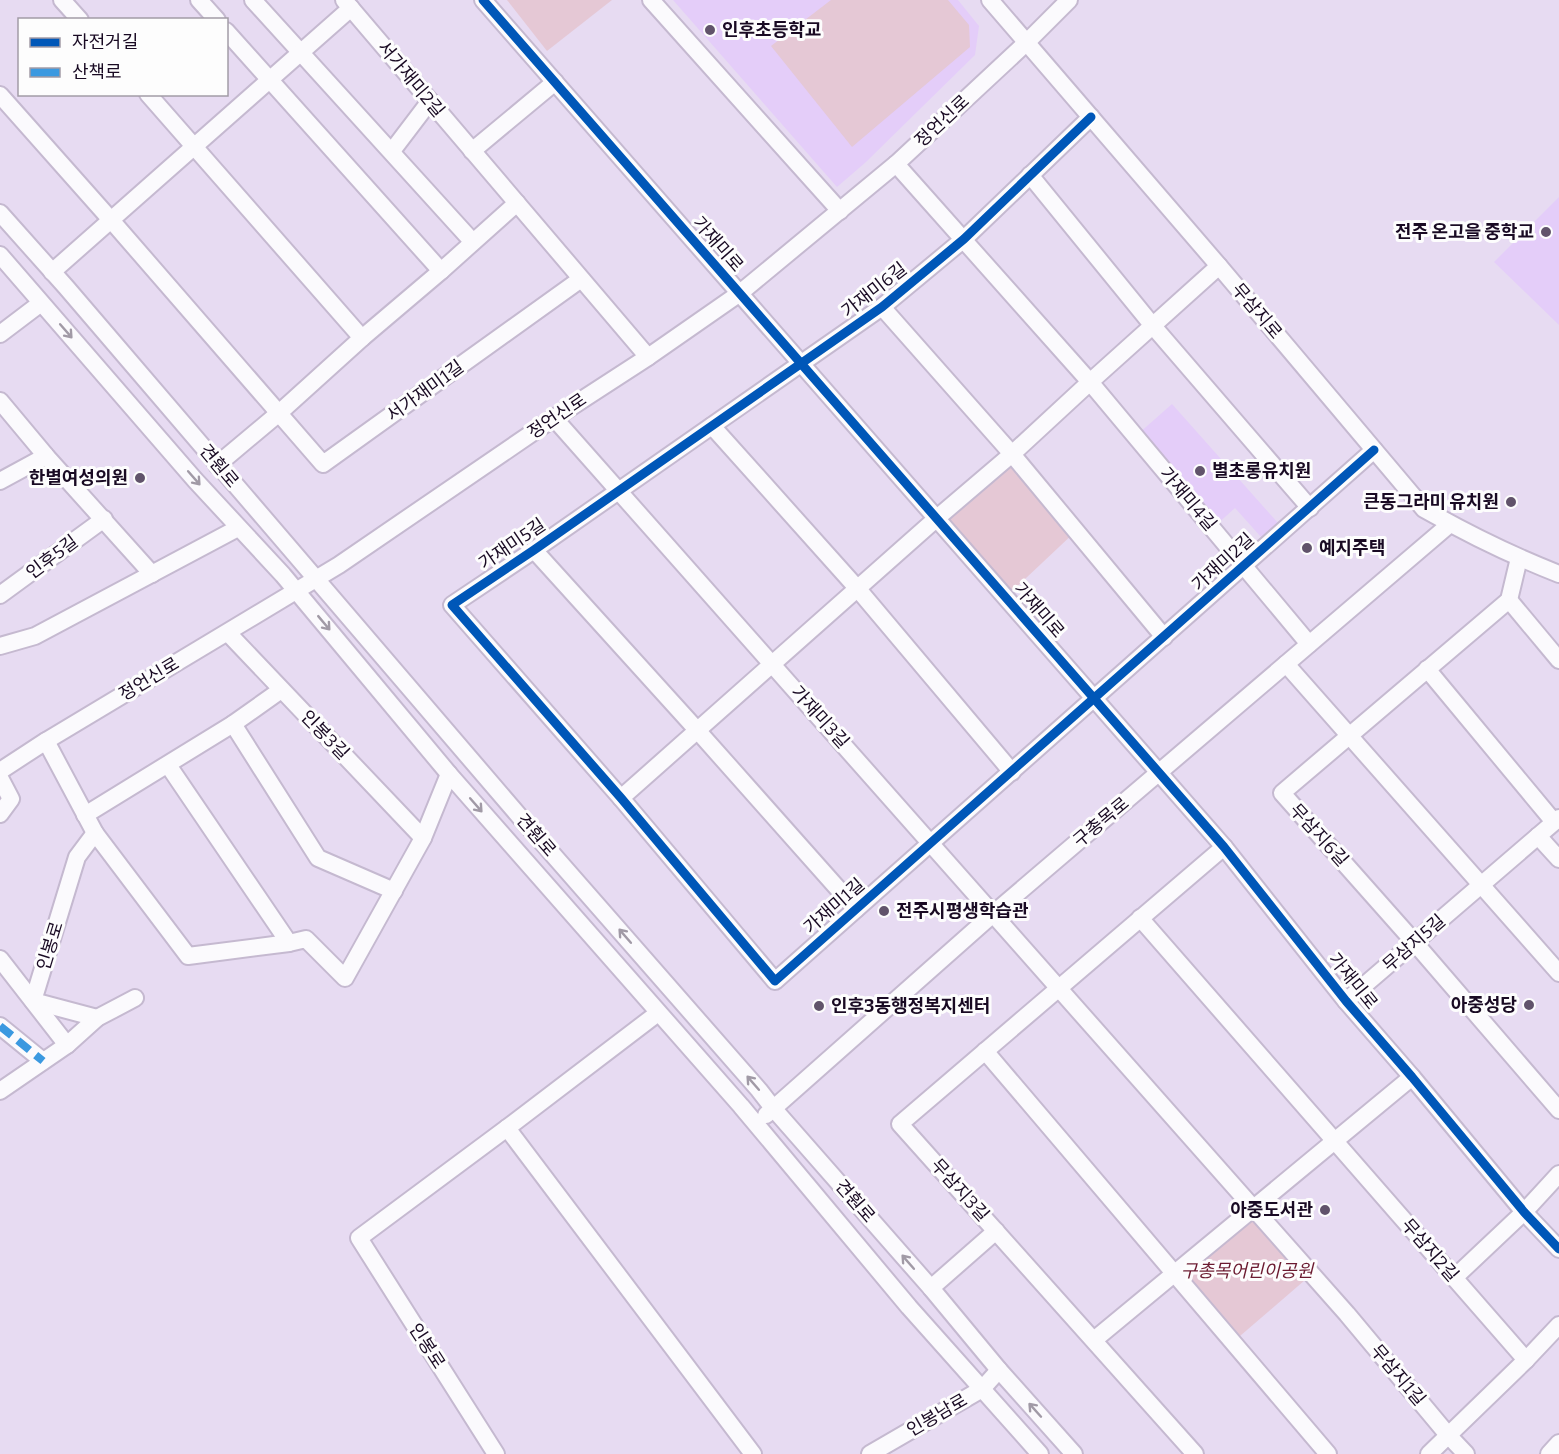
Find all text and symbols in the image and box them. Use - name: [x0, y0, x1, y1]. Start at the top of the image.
- legend: [18, 18, 228, 96]
- place label: 인후초등학교: [722, 19, 821, 41]
- marker: 인후초등학교: [703, 23, 717, 37]
- text: 자전거길: [72, 31, 138, 53]
- street label: 서가재미2길: [373, 36, 449, 122]
- text: 산책로: [72, 61, 122, 83]
- street label: 정언신로: [910, 90, 974, 152]
- street label: 가재미로: [688, 212, 748, 276]
- place label: 전주 온고을 중학교: [1395, 221, 1534, 243]
- marker: 전주 온고을 중학교: [1539, 225, 1553, 239]
- street label: 가재미6길: [837, 258, 911, 322]
- street label: 무삼지로: [1227, 279, 1287, 343]
- one-way arrow: [59, 323, 73, 338]
- street label: 서가재미1길: [382, 356, 468, 426]
- street label: 정언신로: [523, 388, 591, 444]
- street label: 견훤로: [195, 440, 243, 492]
- place label: 별초롱유치원: [1212, 460, 1311, 482]
- street label: 가재미4길: [1155, 463, 1221, 535]
- marker: 별초롱유치원: [1193, 464, 1207, 478]
- place label: 한별여성의원: [29, 467, 128, 489]
- one-way arrow: [187, 470, 201, 485]
- marker: 한별여성의원: [133, 471, 147, 485]
- place label: 큰동그라미 유치원: [1363, 491, 1499, 513]
- marker: 큰동그라미 유치원: [1504, 495, 1518, 509]
- street label: 가재미5길: [474, 514, 550, 574]
- street label: 가재미2길: [1187, 528, 1259, 596]
- street label: 인후5길: [22, 530, 82, 584]
- place label: 예지주택: [1319, 537, 1385, 559]
- marker: 예지주택: [1300, 541, 1314, 555]
- street label: 가재미로: [1009, 578, 1069, 642]
- one-way arrow: [317, 615, 331, 630]
- street label: 정언신로: [115, 653, 183, 705]
- street label: 가재미3길: [786, 681, 854, 753]
- street label: 인봉3길: [296, 706, 354, 764]
- street label: 구총목로: [1069, 792, 1133, 852]
- one-way arrow: [469, 797, 483, 812]
- street label: 무삼지6길: [1285, 799, 1353, 871]
- street label: 견훤로: [511, 809, 561, 861]
- street label: 가재미1길: [799, 874, 869, 938]
- place label: 전주시평생학습관: [896, 900, 1029, 922]
- marker: 전주시평생학습관: [877, 904, 891, 918]
- street label: 무삼지5길: [1378, 910, 1450, 976]
- street label: 인봉로: [32, 919, 68, 973]
- one-way arrow: [618, 929, 632, 944]
- street label: 가재미로: [1324, 948, 1382, 1014]
- place label: 아중성당: [1451, 994, 1517, 1016]
- place label: 인후3동행정복지센터: [831, 995, 990, 1017]
- marker: 아중성당: [1522, 998, 1536, 1012]
- marker: 인후3동행정복지센터: [812, 999, 826, 1013]
- one-way arrow: [746, 1076, 760, 1091]
- street label: 무삼지3길: [926, 1154, 994, 1226]
- street label: 견훤로: [830, 1175, 880, 1227]
- place label: 아중도서관: [1230, 1199, 1313, 1221]
- marker: 아중도서관: [1318, 1203, 1332, 1217]
- street label: 무삼지2길: [1397, 1214, 1463, 1286]
- one-way arrow: [901, 1255, 915, 1270]
- park label: 구총목어린이공원: [1181, 1260, 1315, 1282]
- street label: 인봉로: [404, 1319, 450, 1373]
- street label: 무삼지1길: [1366, 1340, 1430, 1410]
- street label: 인봉남로: [903, 1389, 971, 1441]
- one-way arrow: [1028, 1403, 1042, 1418]

